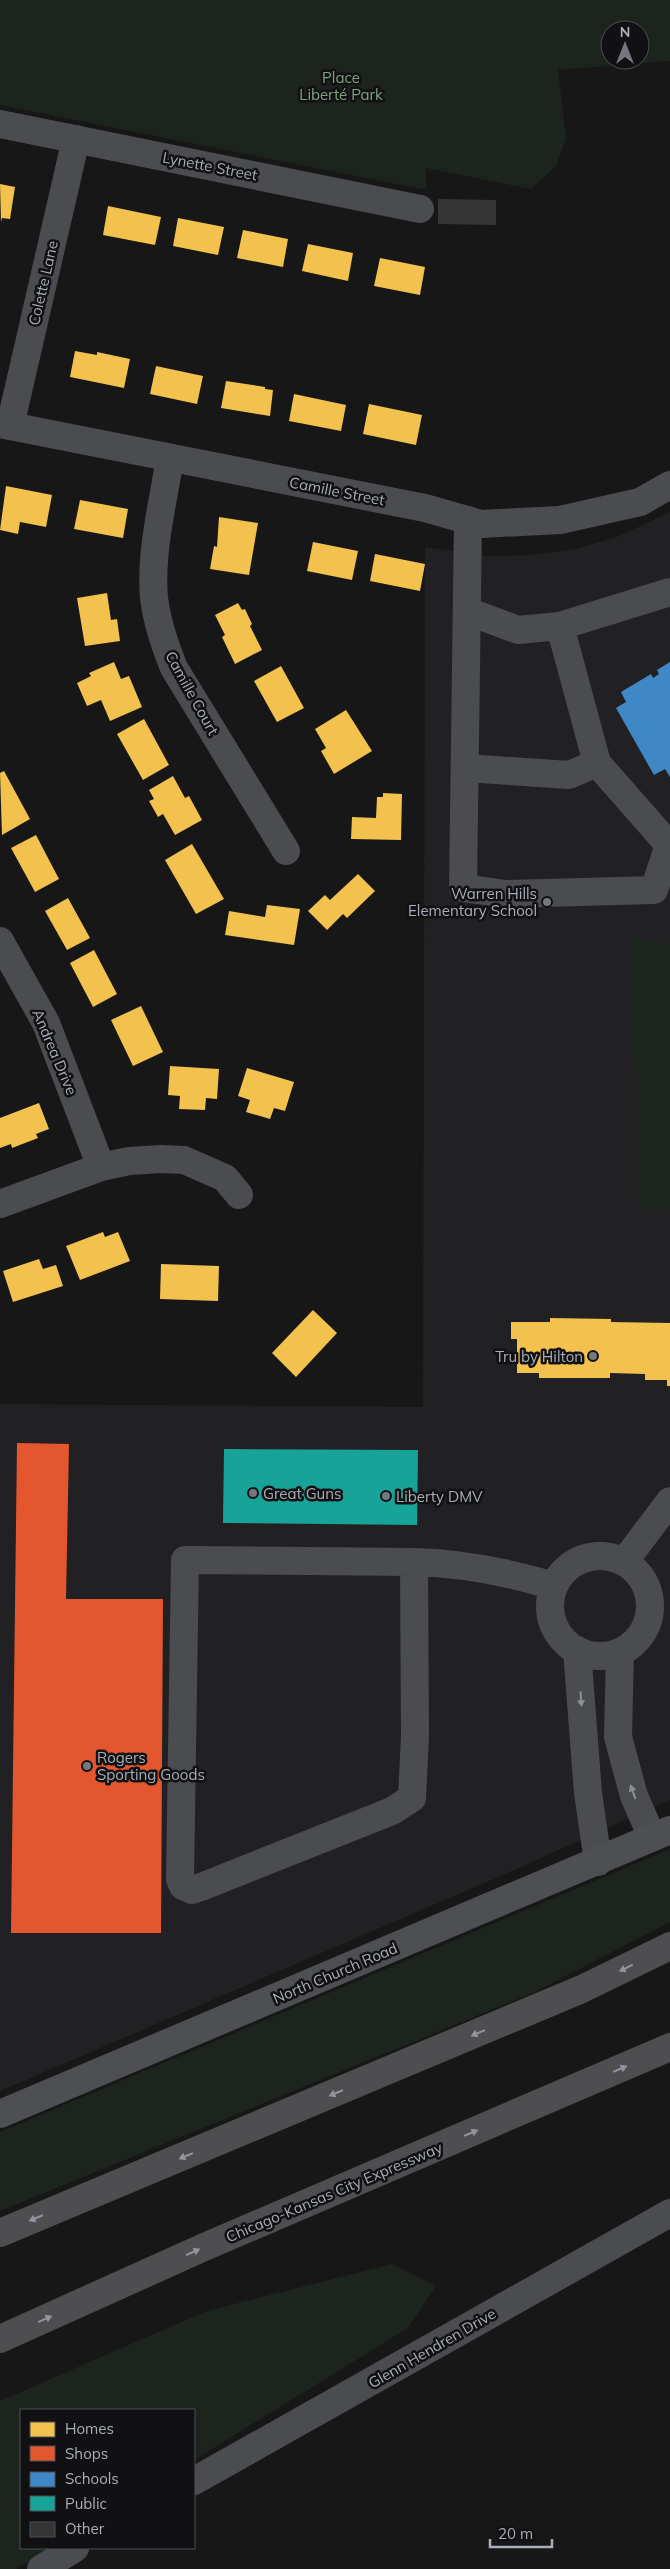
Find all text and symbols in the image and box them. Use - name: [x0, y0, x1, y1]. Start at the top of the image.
- north arrow: [600, 20, 650, 70]
- text: N: [620, 23, 630, 41]
- park label: Place Liberté Park: [299, 68, 383, 104]
- street label: Lynette Street: [161, 147, 259, 185]
- street label: Colette Lane: [24, 239, 62, 327]
- street label: Camille Street: [288, 472, 386, 510]
- street label: Camille Court: [161, 648, 223, 738]
- place label: Warren Hills Elementary School: [408, 884, 537, 920]
- marker: Warren Hills Elementary School: [541, 896, 553, 908]
- street label: Andrea Drive: [28, 1006, 82, 1098]
- place label: Tru by Hilton: [495, 1347, 583, 1366]
- marker: Tru by Hilton: [587, 1350, 599, 1362]
- place label: Great Guns: [263, 1484, 342, 1503]
- marker: Great Guns: [247, 1487, 259, 1499]
- place label: Liberty DMV: [396, 1487, 483, 1506]
- marker: Liberty DMV: [380, 1490, 392, 1502]
- one-way arrow: [577, 1691, 585, 1707]
- place label: Rogers Sporting Goods: [97, 1748, 205, 1784]
- marker: Rogers Sporting Goods: [81, 1760, 93, 1772]
- one-way arrow: [629, 1785, 636, 1800]
- street label: North Church Road: [270, 1938, 400, 2008]
- one-way arrow: [619, 1964, 633, 1972]
- one-way arrow: [470, 2030, 485, 2038]
- one-way arrow: [613, 2064, 627, 2072]
- one-way arrow: [329, 2089, 343, 2097]
- one-way arrow: [464, 2129, 479, 2137]
- street label: Chicago-Kansas City Expressway: [223, 2138, 445, 2246]
- one-way arrow: [179, 2152, 193, 2160]
- one-way arrow: [29, 2215, 43, 2223]
- one-way arrow: [186, 2248, 200, 2256]
- street label: Glenn Hendren Drive: [365, 2304, 499, 2392]
- one-way arrow: [37, 2314, 52, 2323]
- legend: [20, 2409, 195, 2549]
- text: Homes: [65, 2419, 114, 2438]
- text: Shops: [65, 2444, 108, 2463]
- text: Schools: [65, 2469, 119, 2488]
- text: Public: [65, 2494, 107, 2513]
- scale bar: [490, 2516, 552, 2548]
- text: Other: [65, 2519, 105, 2538]
- text: 20 m: [498, 2524, 533, 2543]

